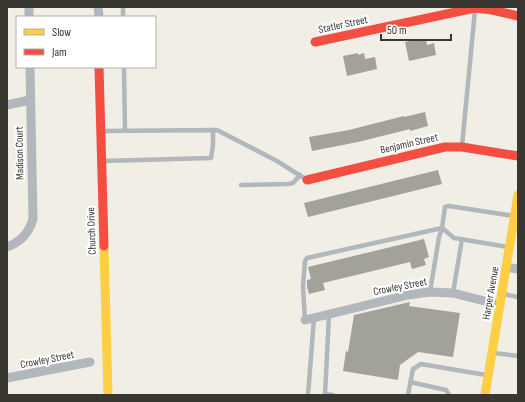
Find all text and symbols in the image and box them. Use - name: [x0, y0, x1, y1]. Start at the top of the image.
- street label: Statler Street: [317, 13, 370, 36]
- legend: [16, 16, 156, 68]
- scale bar: [381, 16, 451, 42]
- text: 50 m: [387, 23, 407, 38]
- text: Slow: [52, 25, 71, 40]
- text: Jam: [51, 45, 67, 60]
- street label: Madison Court: [13, 126, 26, 180]
- street label: Benjamin Street: [379, 130, 440, 156]
- street label: Church Drive: [84, 207, 99, 255]
- street label: Harper Avenue: [479, 265, 502, 321]
- street label: Crowley Street: [372, 275, 429, 298]
- street label: Crowley Street: [19, 348, 76, 371]

